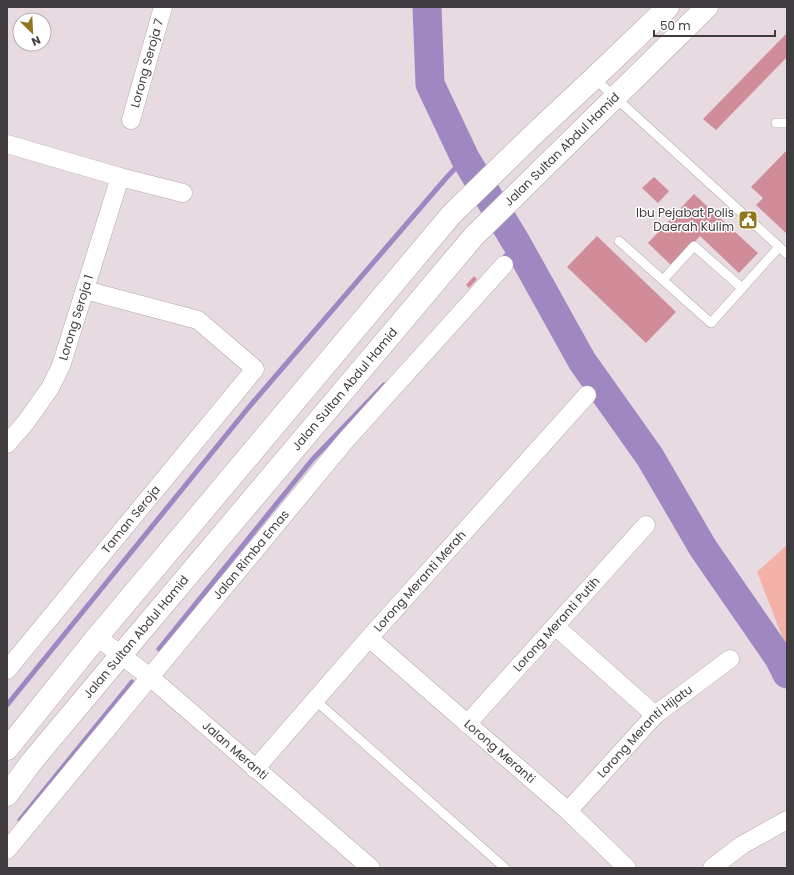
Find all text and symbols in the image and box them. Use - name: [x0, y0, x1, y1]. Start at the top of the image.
- north arrow: [12, 12, 52, 52]
- scale bar: [654, 12, 775, 38]
- street label: Lorong Seroja 7: [126, 16, 167, 109]
- text: 50 m: [660, 17, 691, 34]
- text: N: [29, 32, 43, 50]
- street label: Jalan Sultan Abdul Hamid: [500, 88, 623, 210]
- place label: Ibu Pejabat Polis Daerah Kulim: [636, 204, 734, 235]
- public building icon: Ibu Pejabat Polis Daerah Kulim: [737, 209, 759, 231]
- street label: Lorong Seroja 1: [54, 272, 97, 362]
- street label: Jalan Sultan Abdul Hamid: [288, 324, 401, 454]
- street label: Taman Seroja: [97, 481, 164, 557]
- street label: Jalan Rimba Emas: [209, 506, 293, 603]
- street label: Lorong Meranti Merah: [370, 526, 470, 635]
- street label: Jalan Sultan Abdul Hamid: [79, 572, 192, 702]
- street label: Lorong Meranti Putih: [509, 573, 603, 675]
- street label: Lorong Meranti Hijatu: [593, 681, 696, 781]
- street label: Lorong Meranti: [461, 715, 539, 787]
- street label: Jalan Meranti: [199, 717, 272, 783]

